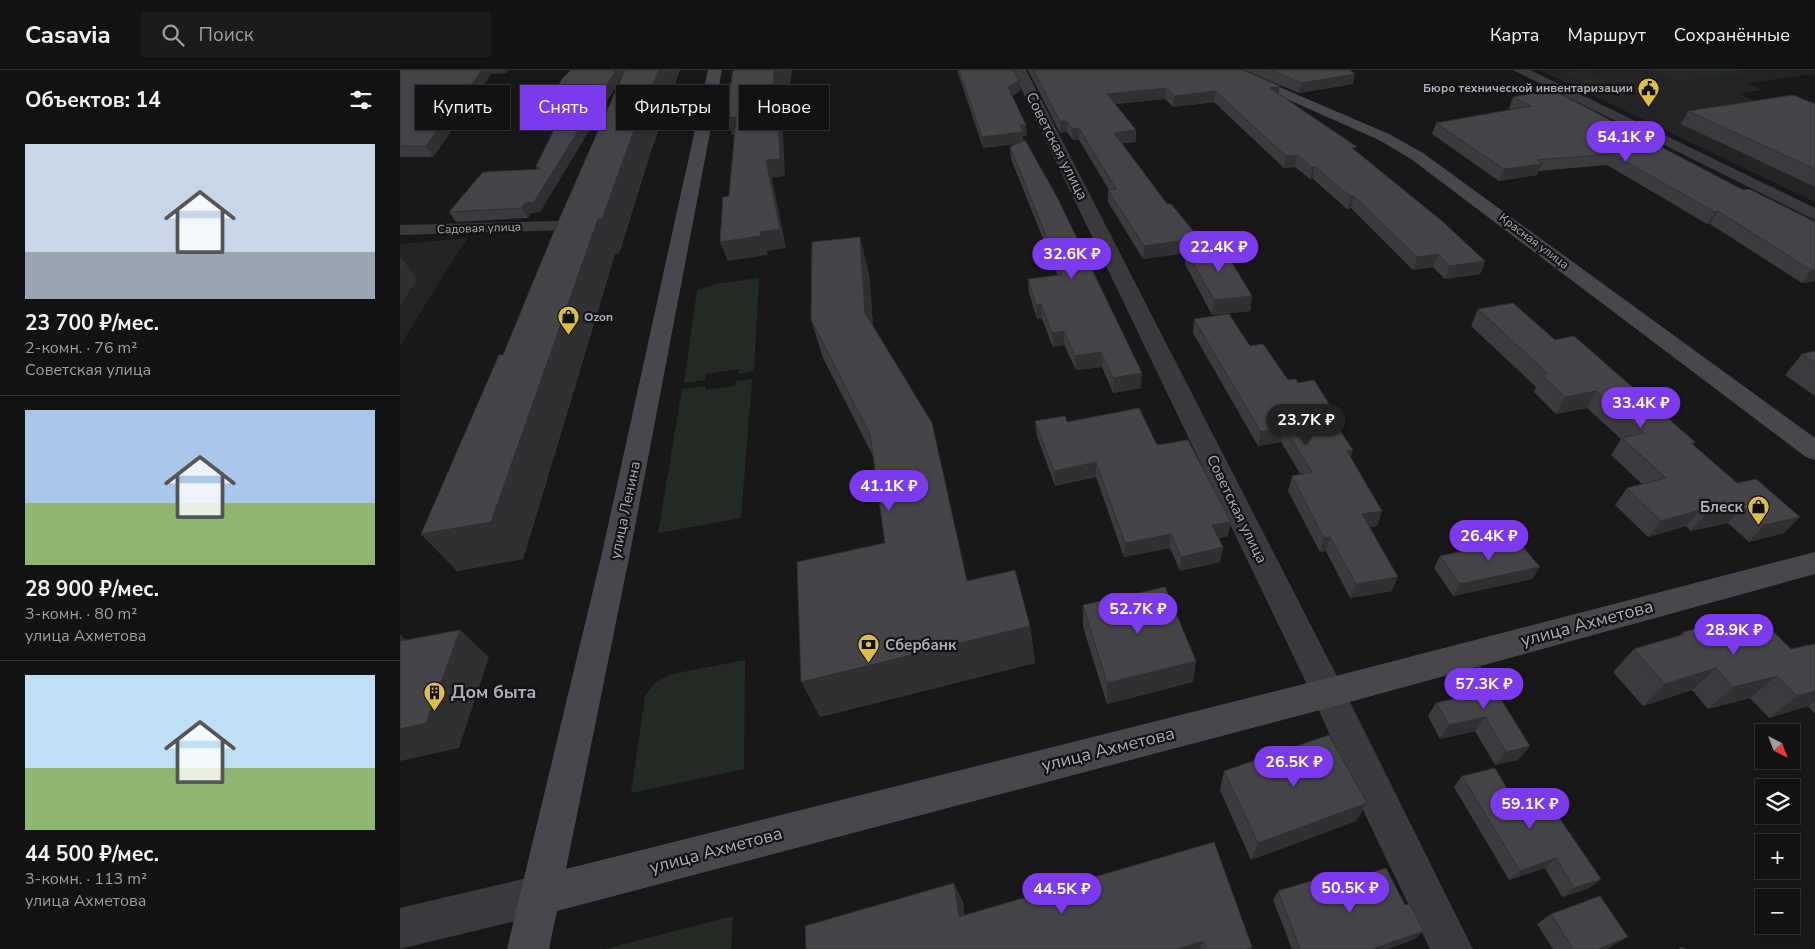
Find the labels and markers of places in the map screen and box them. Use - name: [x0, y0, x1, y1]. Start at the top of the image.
- public building icon: Бюро технической инвентаризации: [1637, 76, 1661, 107]
- place label: Бюро технической инвентаризации: [1423, 80, 1633, 96]
- pin: 54.1K ₽: [1580, 121, 1672, 163]
- pin: 22.4K ₽: [1173, 230, 1265, 273]
- pin: 32.6K ₽: [1026, 238, 1118, 280]
- shop icon: Ozon: [556, 305, 580, 336]
- place label: Ozon: [584, 309, 613, 325]
- pin: 33.4K ₽: [1595, 386, 1687, 429]
- pin: 23.7K ₽: [1260, 404, 1352, 446]
- pin: 41.1K ₽: [843, 470, 935, 512]
- shop icon: Блеск: [1747, 495, 1771, 526]
- place label: Блеск: [1700, 497, 1744, 517]
- pin: 26.4K ₽: [1443, 520, 1535, 562]
- pin: 52.7K ₽: [1092, 592, 1184, 635]
- pin: 28.9K ₽: [1688, 614, 1780, 656]
- bank icon: Сбербанк: [857, 633, 881, 664]
- place label: Сбербанк: [885, 635, 957, 655]
- pin: 57.3K ₽: [1438, 668, 1530, 710]
- building icon: Дом быта: [423, 680, 447, 711]
- place label: Дом быта: [451, 680, 536, 704]
- pin: 26.5K ₽: [1248, 746, 1340, 788]
- pin: 59.1K ₽: [1484, 788, 1576, 830]
- pin: 44.5K ₽: [1016, 872, 1108, 915]
- pin: 50.5K ₽: [1304, 872, 1396, 914]

